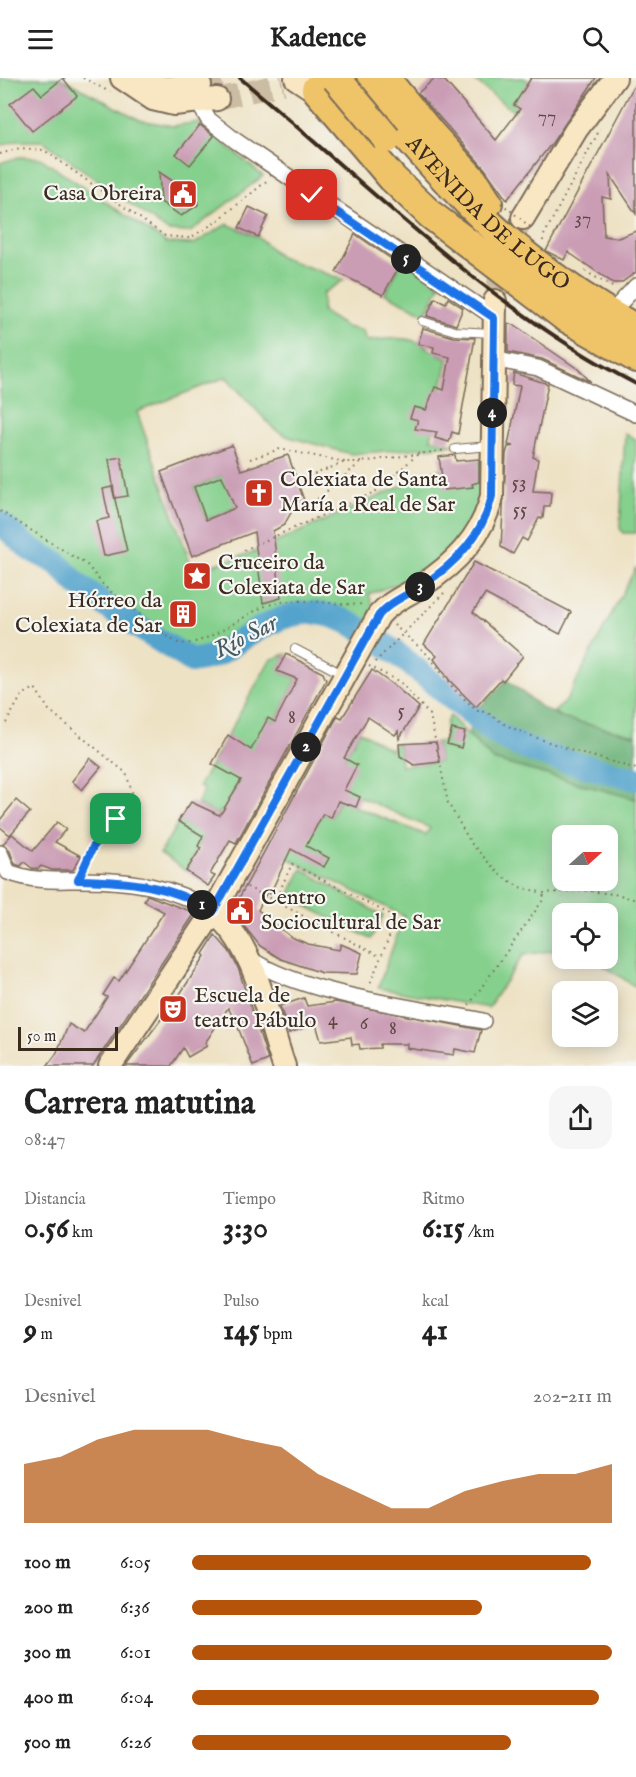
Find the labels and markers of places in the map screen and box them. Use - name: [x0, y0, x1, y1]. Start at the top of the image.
- pin: [286, 169, 337, 220]
- public building icon: Casa Obreira: [167, 178, 199, 210]
- place label: Casa Obreira: [43, 180, 162, 208]
- pin: 5: [391, 244, 421, 274]
- pin: 4: [477, 398, 507, 428]
- place label: Colexiata de Santa María a Real de Sar: [280, 466, 455, 519]
- church icon: Colexiata de Santa María a Real de Sar: [243, 477, 275, 509]
- place label: Cruceiro da Colexiata de Sar: [218, 549, 365, 602]
- place icon: Cruceiro da Colexiata de Sar: [181, 560, 213, 592]
- pin: 3: [405, 572, 435, 602]
- place label: Hórreo da Colexiata de Sar: [15, 587, 162, 640]
- building icon: Hórreo da Colexiata de Sar: [167, 598, 199, 630]
- pin: 2: [291, 732, 321, 762]
- pin: [90, 793, 141, 844]
- place label: Centro Sociocultural de Sar: [261, 884, 441, 937]
- pin: 1: [187, 890, 217, 920]
- public building icon: Centro Sociocultural de Sar: [224, 895, 256, 927]
- place label: Escuela de teatro Pábulo: [194, 982, 316, 1035]
- theatre icon: Escuela de teatro Pábulo: [157, 993, 189, 1025]

